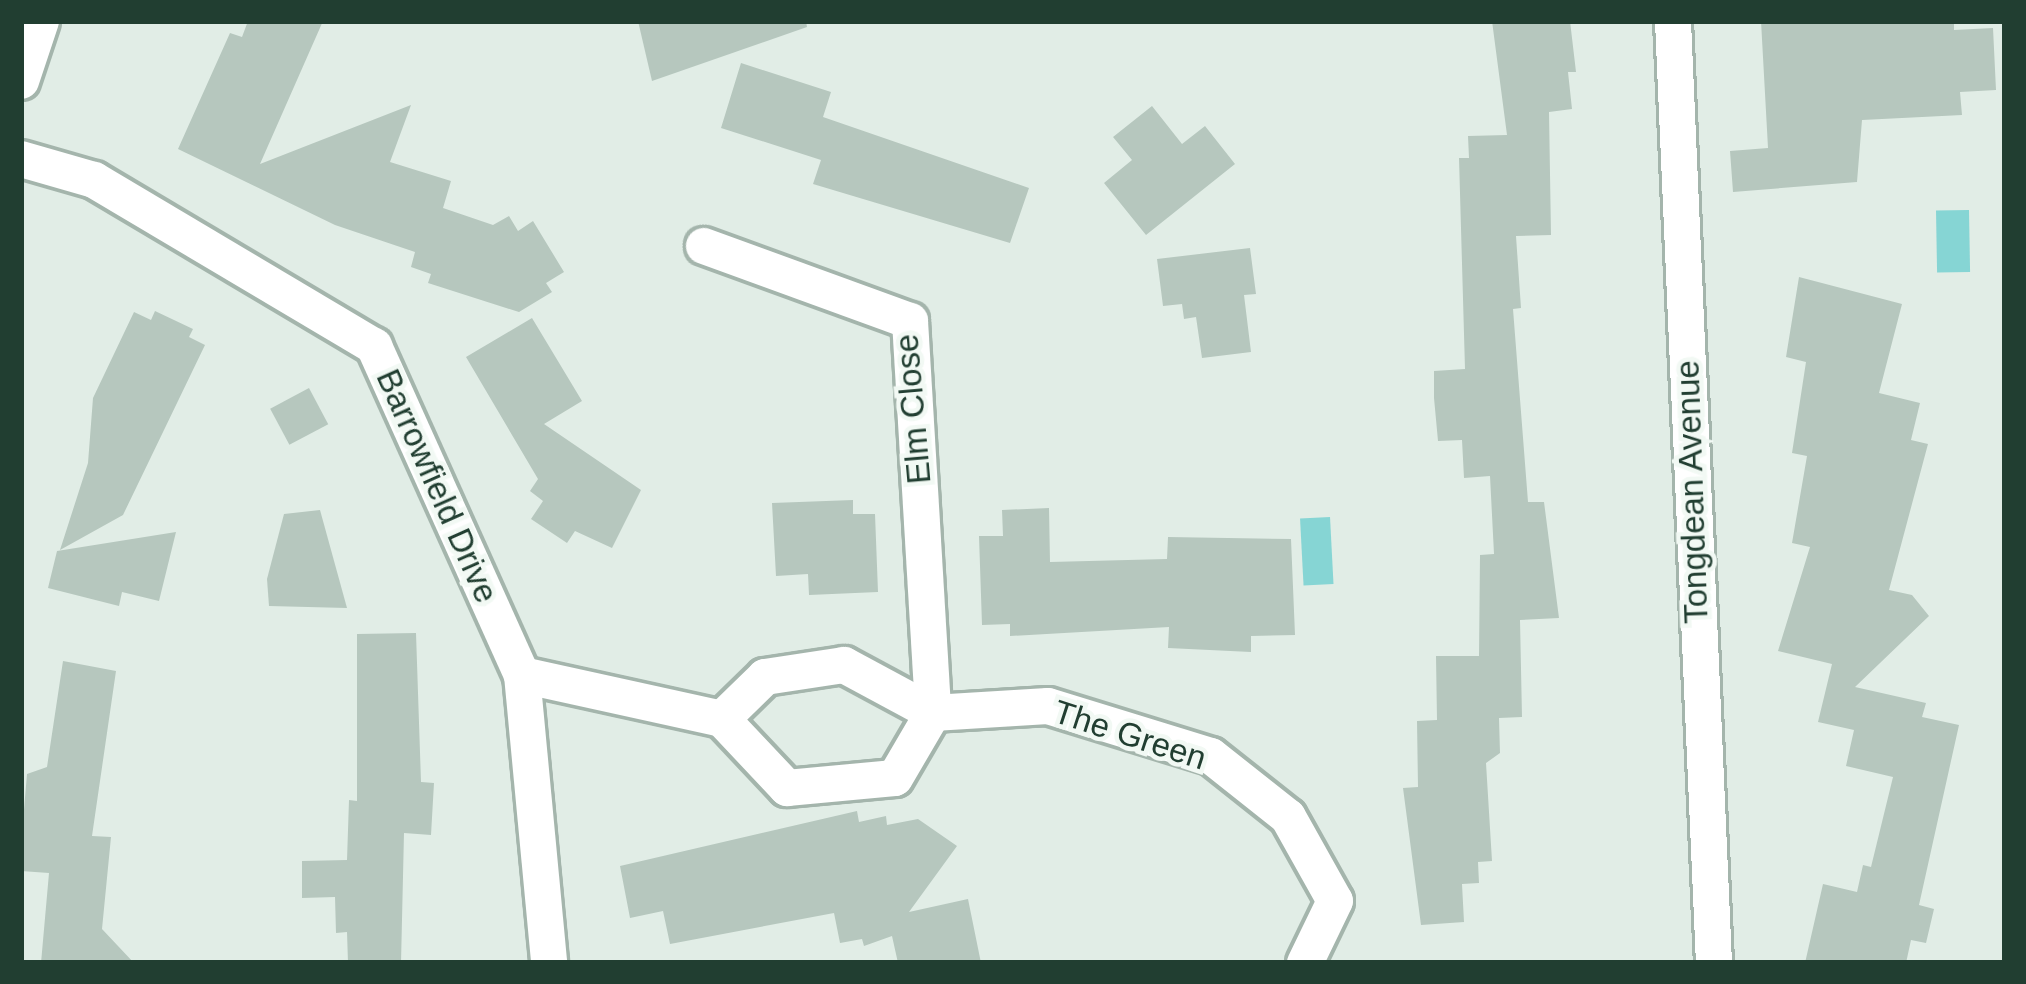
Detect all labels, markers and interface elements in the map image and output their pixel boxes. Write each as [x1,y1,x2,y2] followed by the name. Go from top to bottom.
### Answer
[887,332,939,486] street label: Elm Close
[1668,359,1716,625] street label: Tongdean Avenue
[368,363,506,609] street label: Barrowfield Drive
[1049,692,1211,778] street label: The Green

